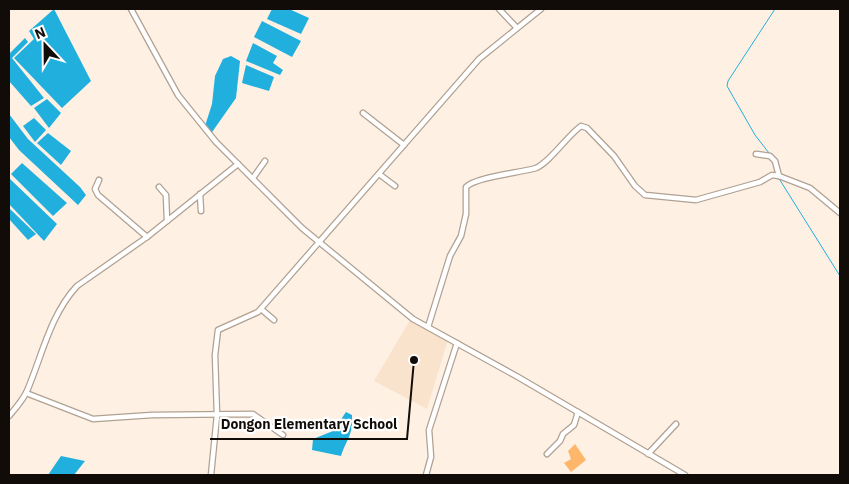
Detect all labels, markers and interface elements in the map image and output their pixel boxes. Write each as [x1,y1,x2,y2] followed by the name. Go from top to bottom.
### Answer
[20,20,70,70] north arrow
[32,23,48,43] text: N
[210,410,407,439] callout: Dongon Elementary School
[221,415,397,433] text: Dongon Elementary School

